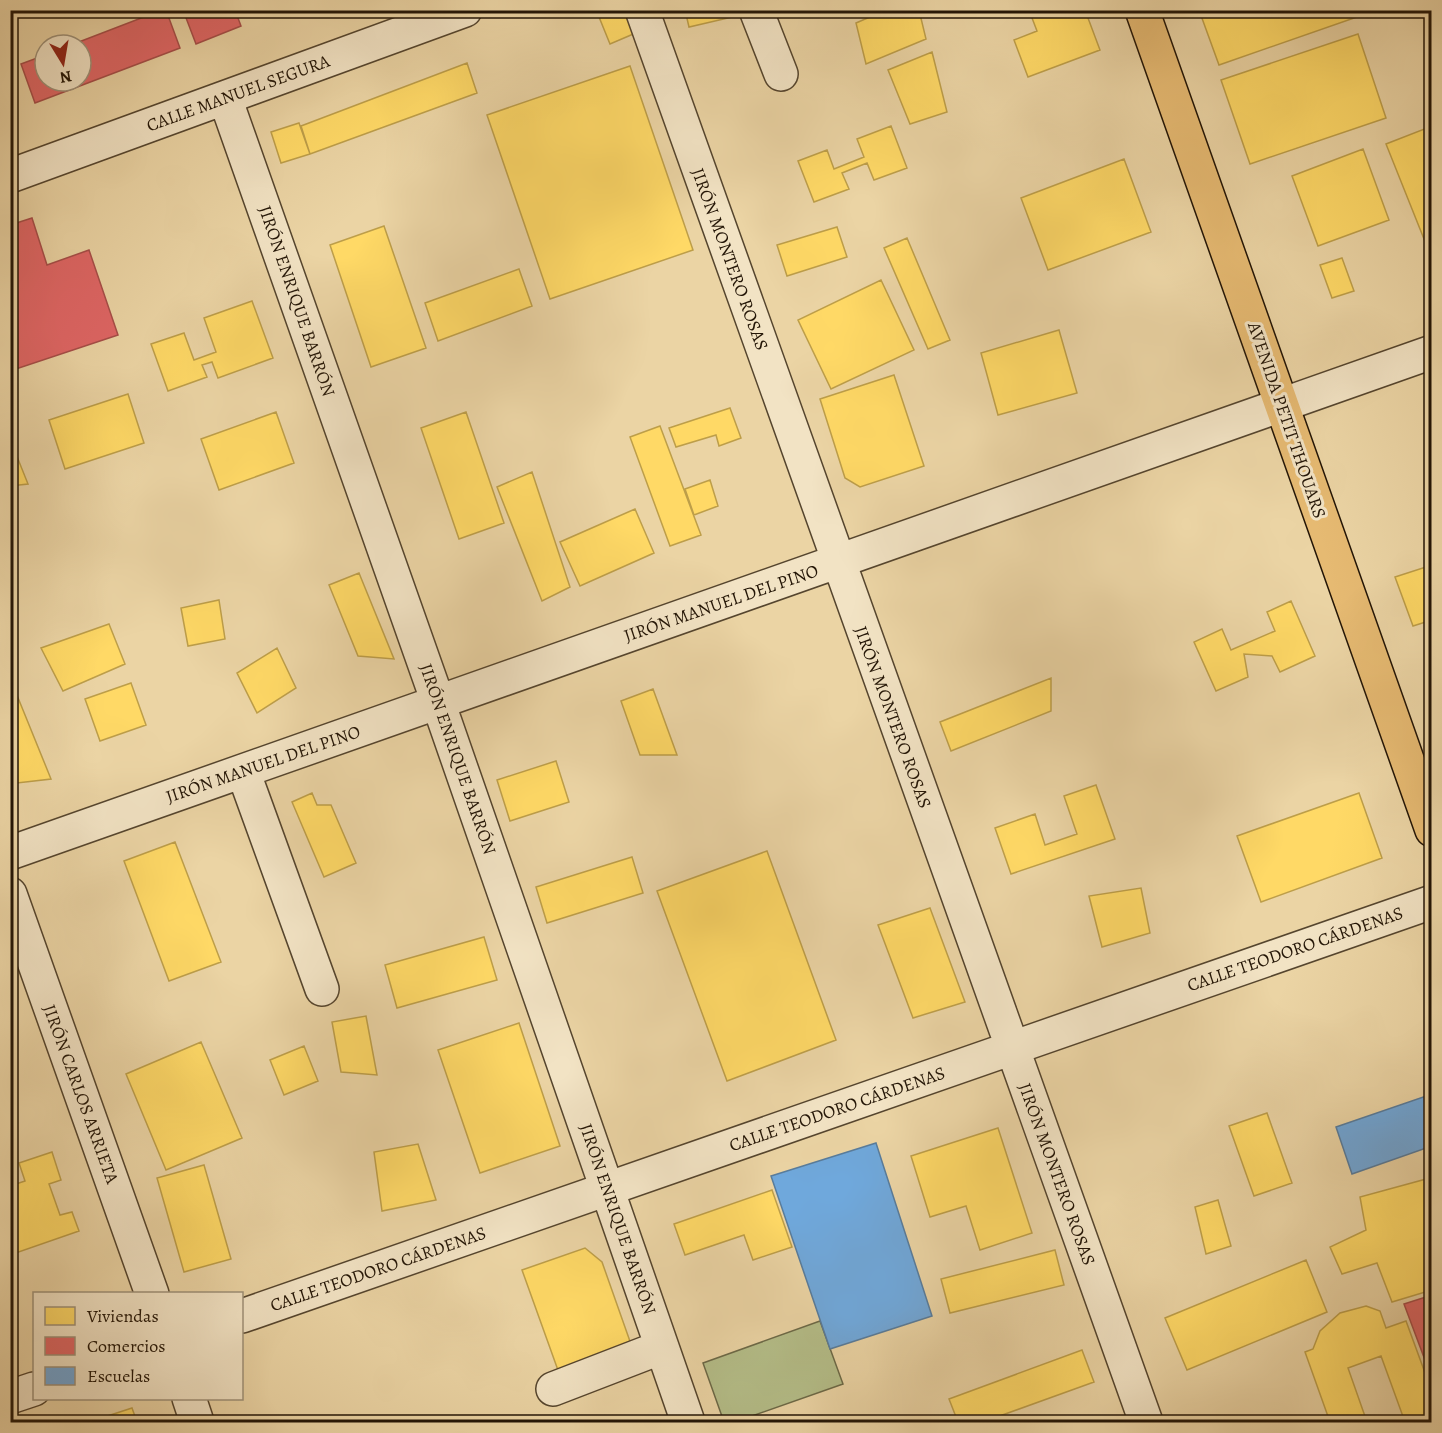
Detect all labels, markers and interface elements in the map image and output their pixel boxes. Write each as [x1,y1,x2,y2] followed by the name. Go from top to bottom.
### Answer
[33,33,93,93] north arrow
[143,48,333,137] street label: CALLE MANUEL SEGURA
[58,65,73,89] text: N
[686,165,774,353] street label: JIRÓN MONTERO ROSAS
[253,202,341,400] street label: JIRÓN ENRIQUE BARRÓN
[1242,318,1332,521] street label: AVENIDA PETIT THOUARS
[621,558,821,648] street label: JIRÓN MANUEL DEL PINO
[849,623,937,811] street label: JIRÓN MONTERO ROSAS
[414,660,502,858] street label: JIRÓN ENRIQUE BARRÓN
[163,719,363,809] street label: JIRÓN MANUEL DEL PINO
[1184,901,1406,997] street label: CALLE TEODORO CÁRDENAS
[37,1001,125,1187] street label: JIRÓN CARLOS ARRIETA
[726,1061,948,1157] street label: CALLE TEODORO CÁRDENAS
[1013,1080,1101,1268] street label: JIRÓN MONTERO ROSAS
[574,1120,662,1318] street label: JIRÓN ENRIQUE BARRÓN
[267,1221,489,1317] street label: CALLE TEODORO CÁRDENAS
[33,1292,243,1400] legend
[86,1304,159,1328] text: Viviendas
[87,1334,166,1358] text: Comercios
[87,1364,150,1388] text: Escuelas

